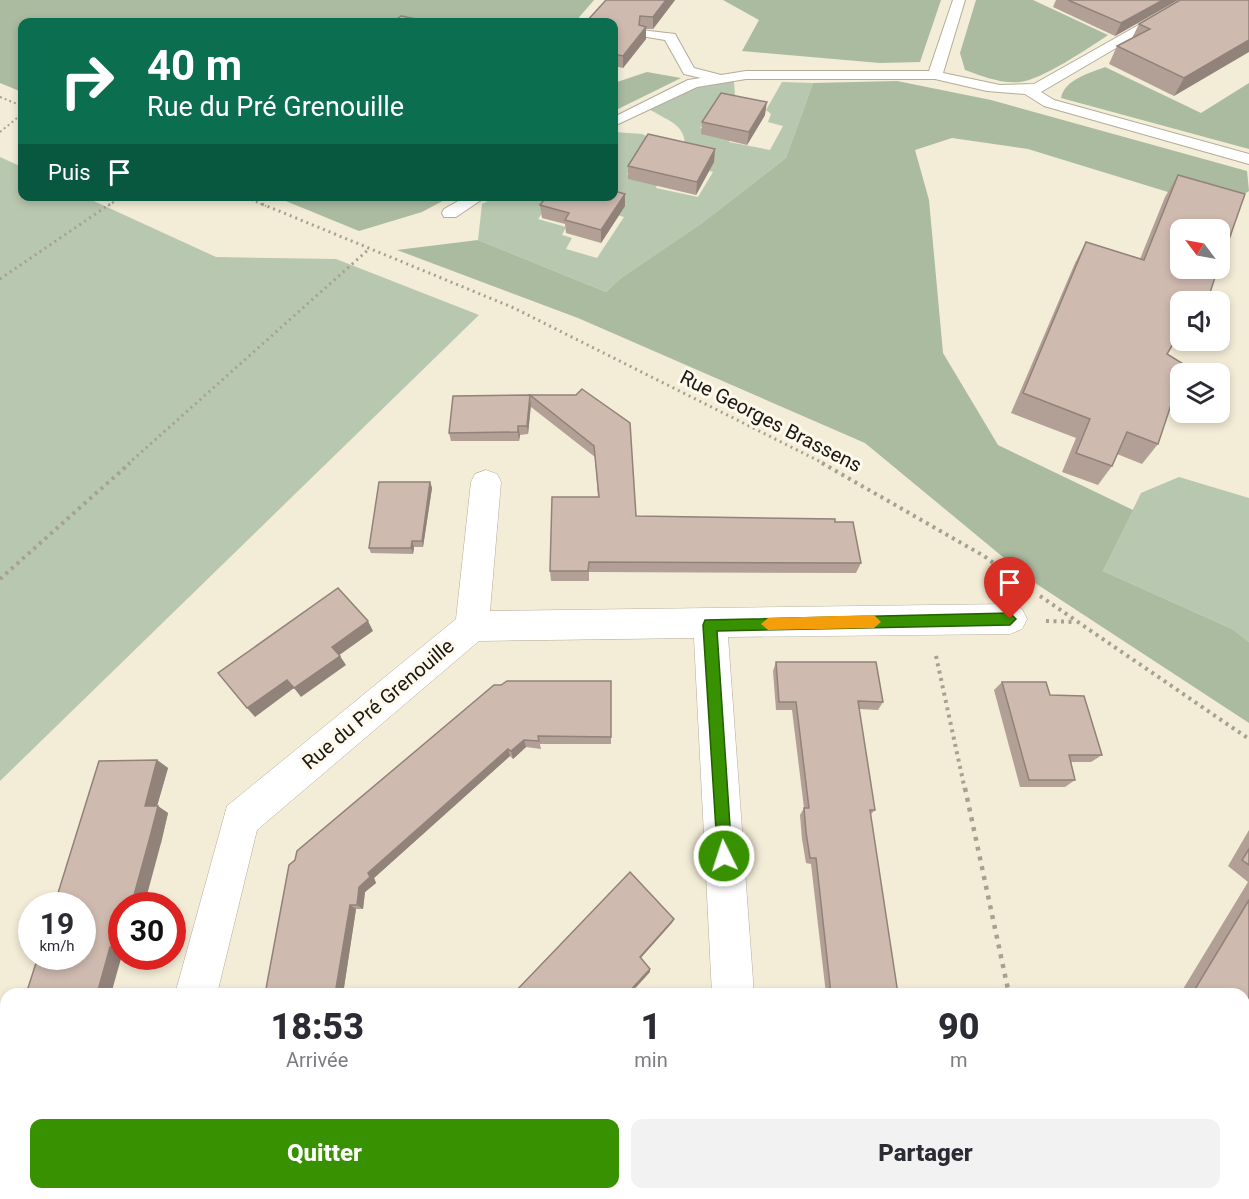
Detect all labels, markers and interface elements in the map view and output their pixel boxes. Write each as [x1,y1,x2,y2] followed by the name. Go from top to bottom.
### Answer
[147,41,242,90] text: 40 m
[48,42,126,120] icon: right
[147,91,404,123] text: Rue du Pré Grenouille
[103,156,136,189] icon: arrive
[48,160,91,185] text: Puis
[1170,219,1230,279] north arrow
[1170,219,1230,423] map controls
[1170,291,1230,351] button: sound
[1170,363,1230,423] button: layers
[676,365,866,477] street label: Rue Georges Brassens
[984,557,1035,619] pin
[993,566,1026,599] icon: arrive
[297,634,459,774] street label: Rue du Pré Grenouille
[692,824,756,888] position arrow
[108,892,186,970] speed limit sign: 30
[40,906,74,941] text: 19
[39,937,75,955] text: km/h
[270,1006,364,1048] text: 18:53
[641,1006,661,1048] text: 1
[938,1006,980,1048] text: 90
[286,1048,348,1072] text: Arrivée
[634,1048,668,1072] text: min
[950,1048,968,1072] text: m
[30,1119,619,1188] button: Quitter
[631,1119,1220,1188] button: Partager

